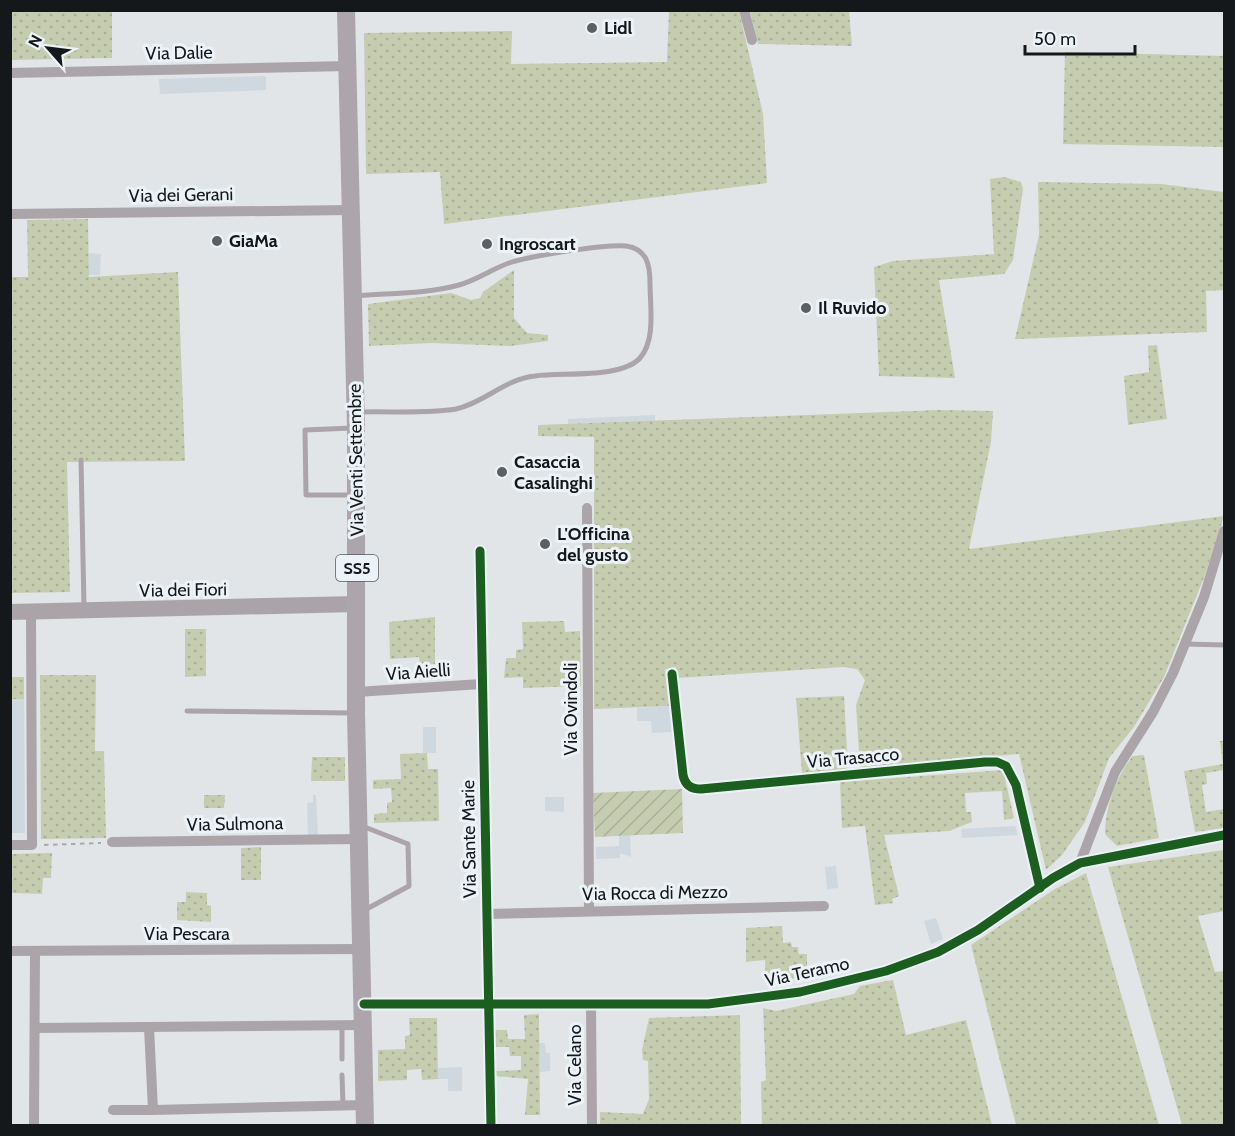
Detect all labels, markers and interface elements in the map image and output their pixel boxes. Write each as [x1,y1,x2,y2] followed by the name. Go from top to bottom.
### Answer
[604,17,633,39] place label: Lidl
[18,18,78,78] north arrow
[1025,18,1134,56] scale bar
[585,21,599,35] marker: Lidl
[1034,28,1076,50] text: 50 m
[24,32,46,51] text: N
[145,41,213,65] street label: Via Dalie
[128,183,234,207] street label: Via dei Gerani
[229,230,278,252] place label: GiaMa
[499,233,576,255] place label: Ingroscart
[210,234,224,248] marker: GiaMa
[480,237,494,251] marker: Ingroscart
[818,297,886,319] place label: Il Ruvido
[799,301,813,315] marker: Il Ruvido
[344,383,368,537] street label: Via Venti Settembre
[514,451,593,494] place label: Casaccia Casalinghi
[495,465,509,479] marker: Casaccia Casalinghi
[557,523,630,566] place label: L'Officina del gusto
[538,537,552,551] marker: L'Officina del gusto
[336,555,378,581] road number: SS5
[139,578,227,602] street label: Via dei Fiori
[385,659,451,685] street label: Via Aielli
[560,663,582,755] street label: Via Ovindoli
[806,743,900,773] street label: Via Trasacco
[457,780,481,898] street label: Via Sante Marie
[186,812,284,836] street label: Via Sulmona
[582,881,728,905] street label: Via Rocca di Mezzo
[144,923,230,945] street label: Via Pescara
[763,952,851,992] street label: Via Teramo
[564,1024,586,1106] street label: Via Celano

